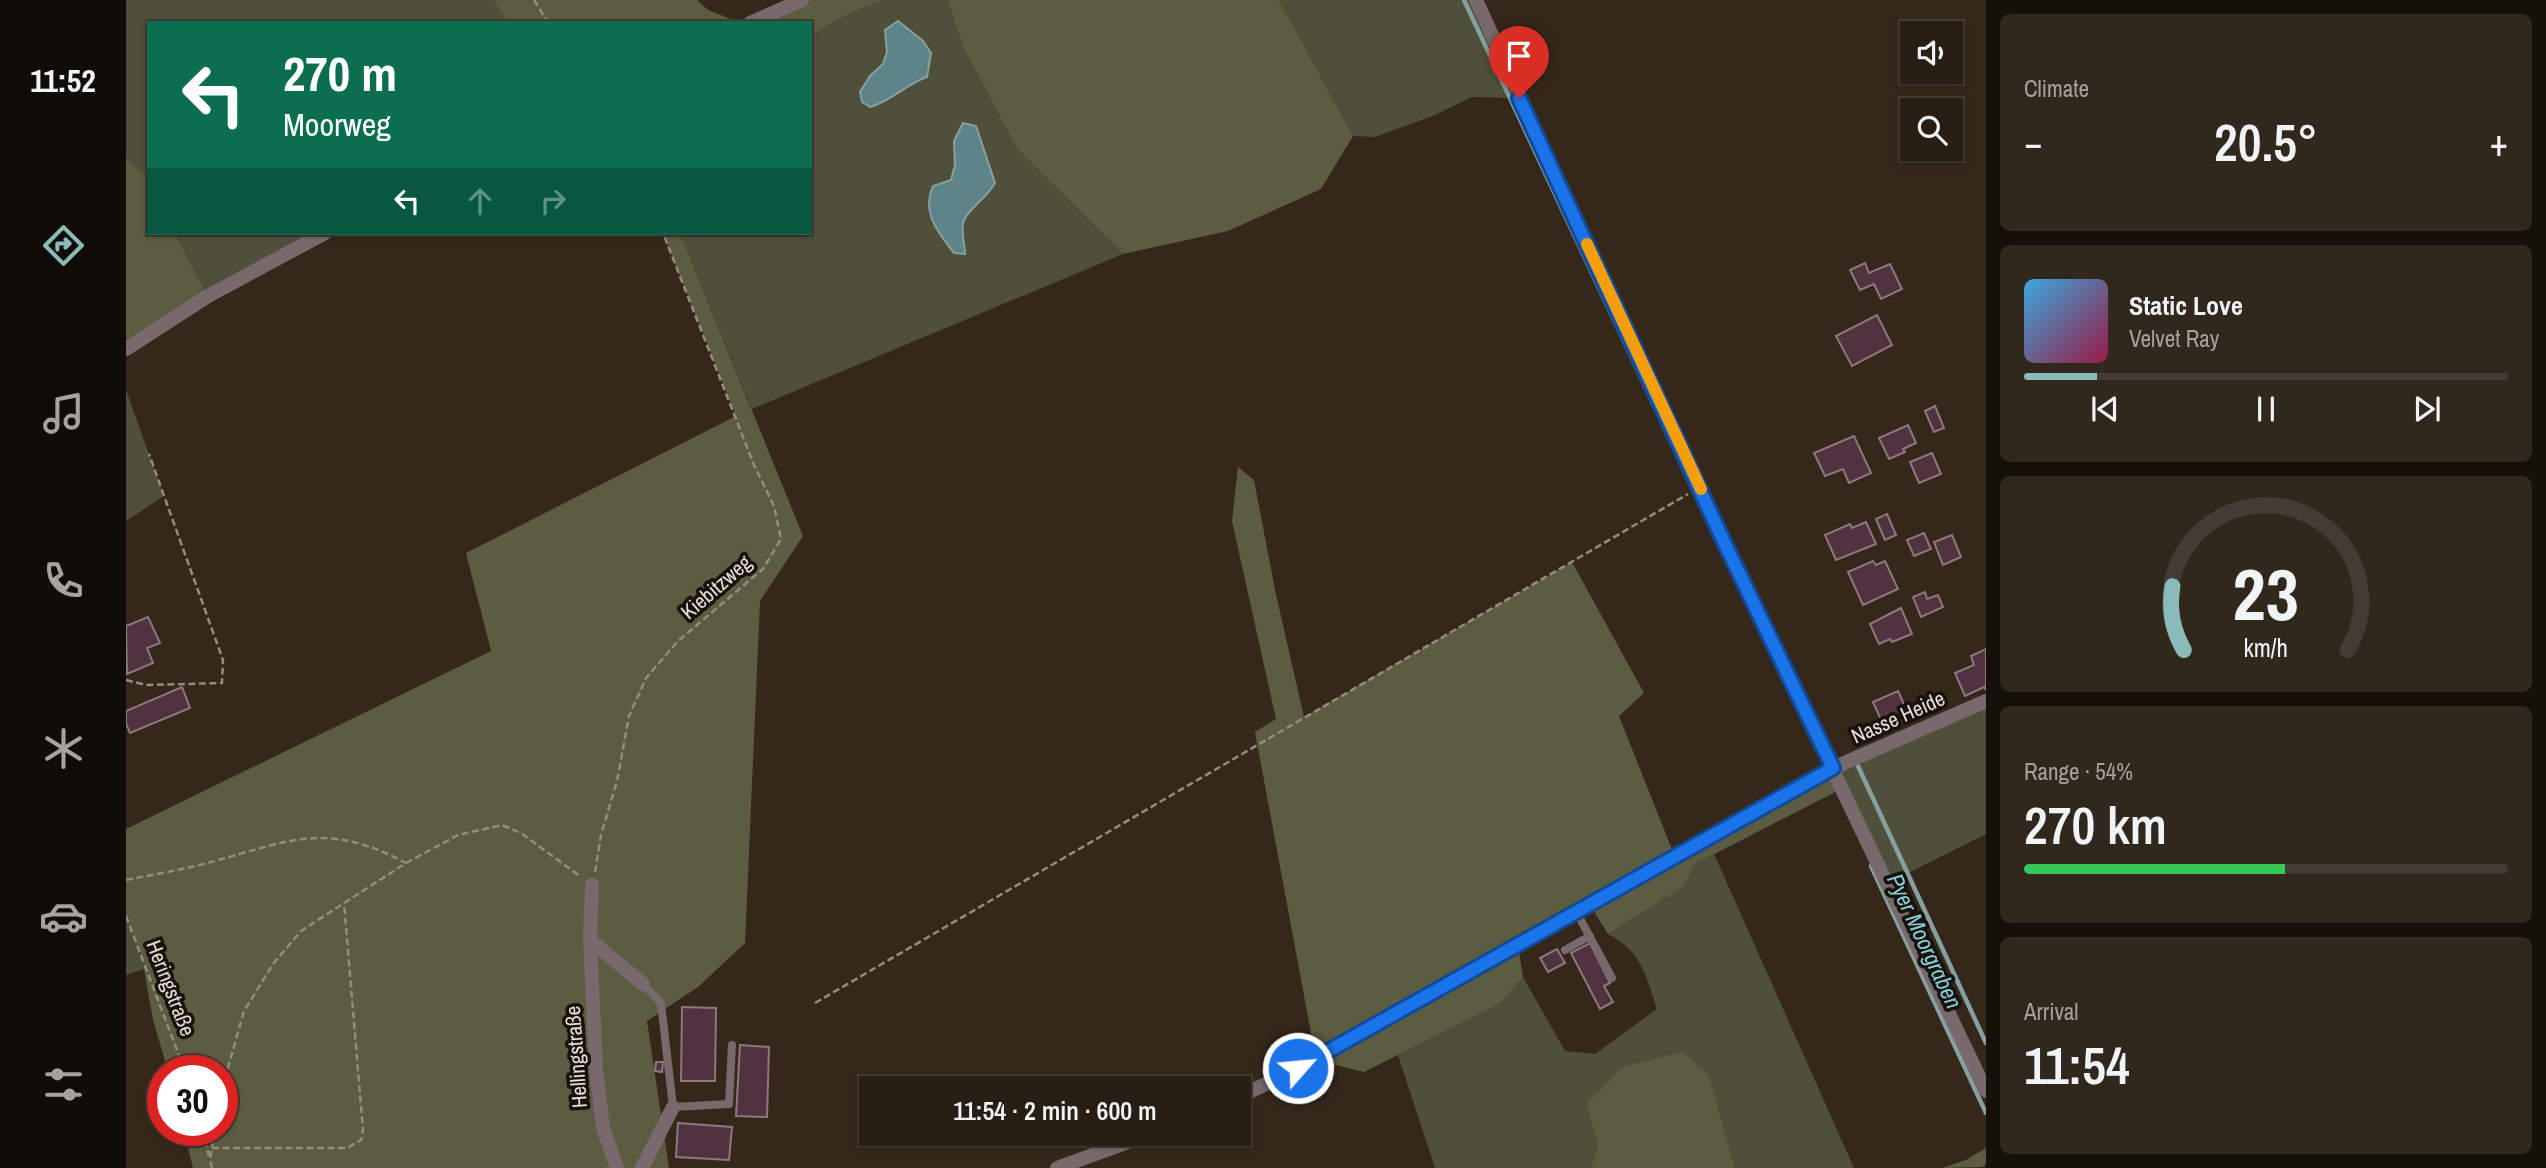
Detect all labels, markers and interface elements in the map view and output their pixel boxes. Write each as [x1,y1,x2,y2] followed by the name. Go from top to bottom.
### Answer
[1900,21,1963,161] map controls
[1900,21,1963,84] button: sound
[1489,26,1549,98] pin
[1500,37,1538,75] icon: arrive
[283,40,397,106] text: 270 m
[168,49,259,140] icon: left
[30,59,96,102] text: 11:52
[2024,73,2089,104] text: Climate
[1900,98,1963,161] button: search
[283,103,391,146] text: Moorweg
[2214,107,2318,177] text: 20.5°
[2024,117,2042,168] text: −
[2490,117,2508,168] text: +
[388,182,426,220] icon: left
[461,182,499,220] icon: ahead
[534,182,572,220] icon: right
[39,221,88,270] icon: directions
[2129,288,2243,323] text: Static Love
[2129,323,2219,354] text: Velvet Ray
[39,389,88,438] icon: music
[2086,390,2124,428] icon: previous
[2247,390,2285,428] icon: pause
[2408,390,2446,428] icon: next
[2233,545,2299,643] text: 23
[674,548,758,626] street label: Kiebitzweg
[39,556,88,605] icon: phone
[2244,631,2288,665] text: km/h
[1847,684,1949,750] street label: Nasse Heide
[39,724,88,773] icon: climate
[2024,756,2133,787] text: Range · 54%
[2024,790,2167,860] text: 270 km
[1880,868,1970,1014] water label: Pyer Moorgraben
[39,892,88,941] icon: car
[139,936,203,1040] street label: Heringstraße
[2024,996,2079,1027] text: Arrival
[558,1005,594,1109] street label: Hellingstraße
[2024,1030,2130,1100] text: 11:54
[1261,1031,1335,1105] position arrow
[147,1055,238,1146] speed limit sign: 30
[39,1060,88,1109] icon: filters
[953,1093,1157,1128] text: 11:54 · 2 min · 600 m

